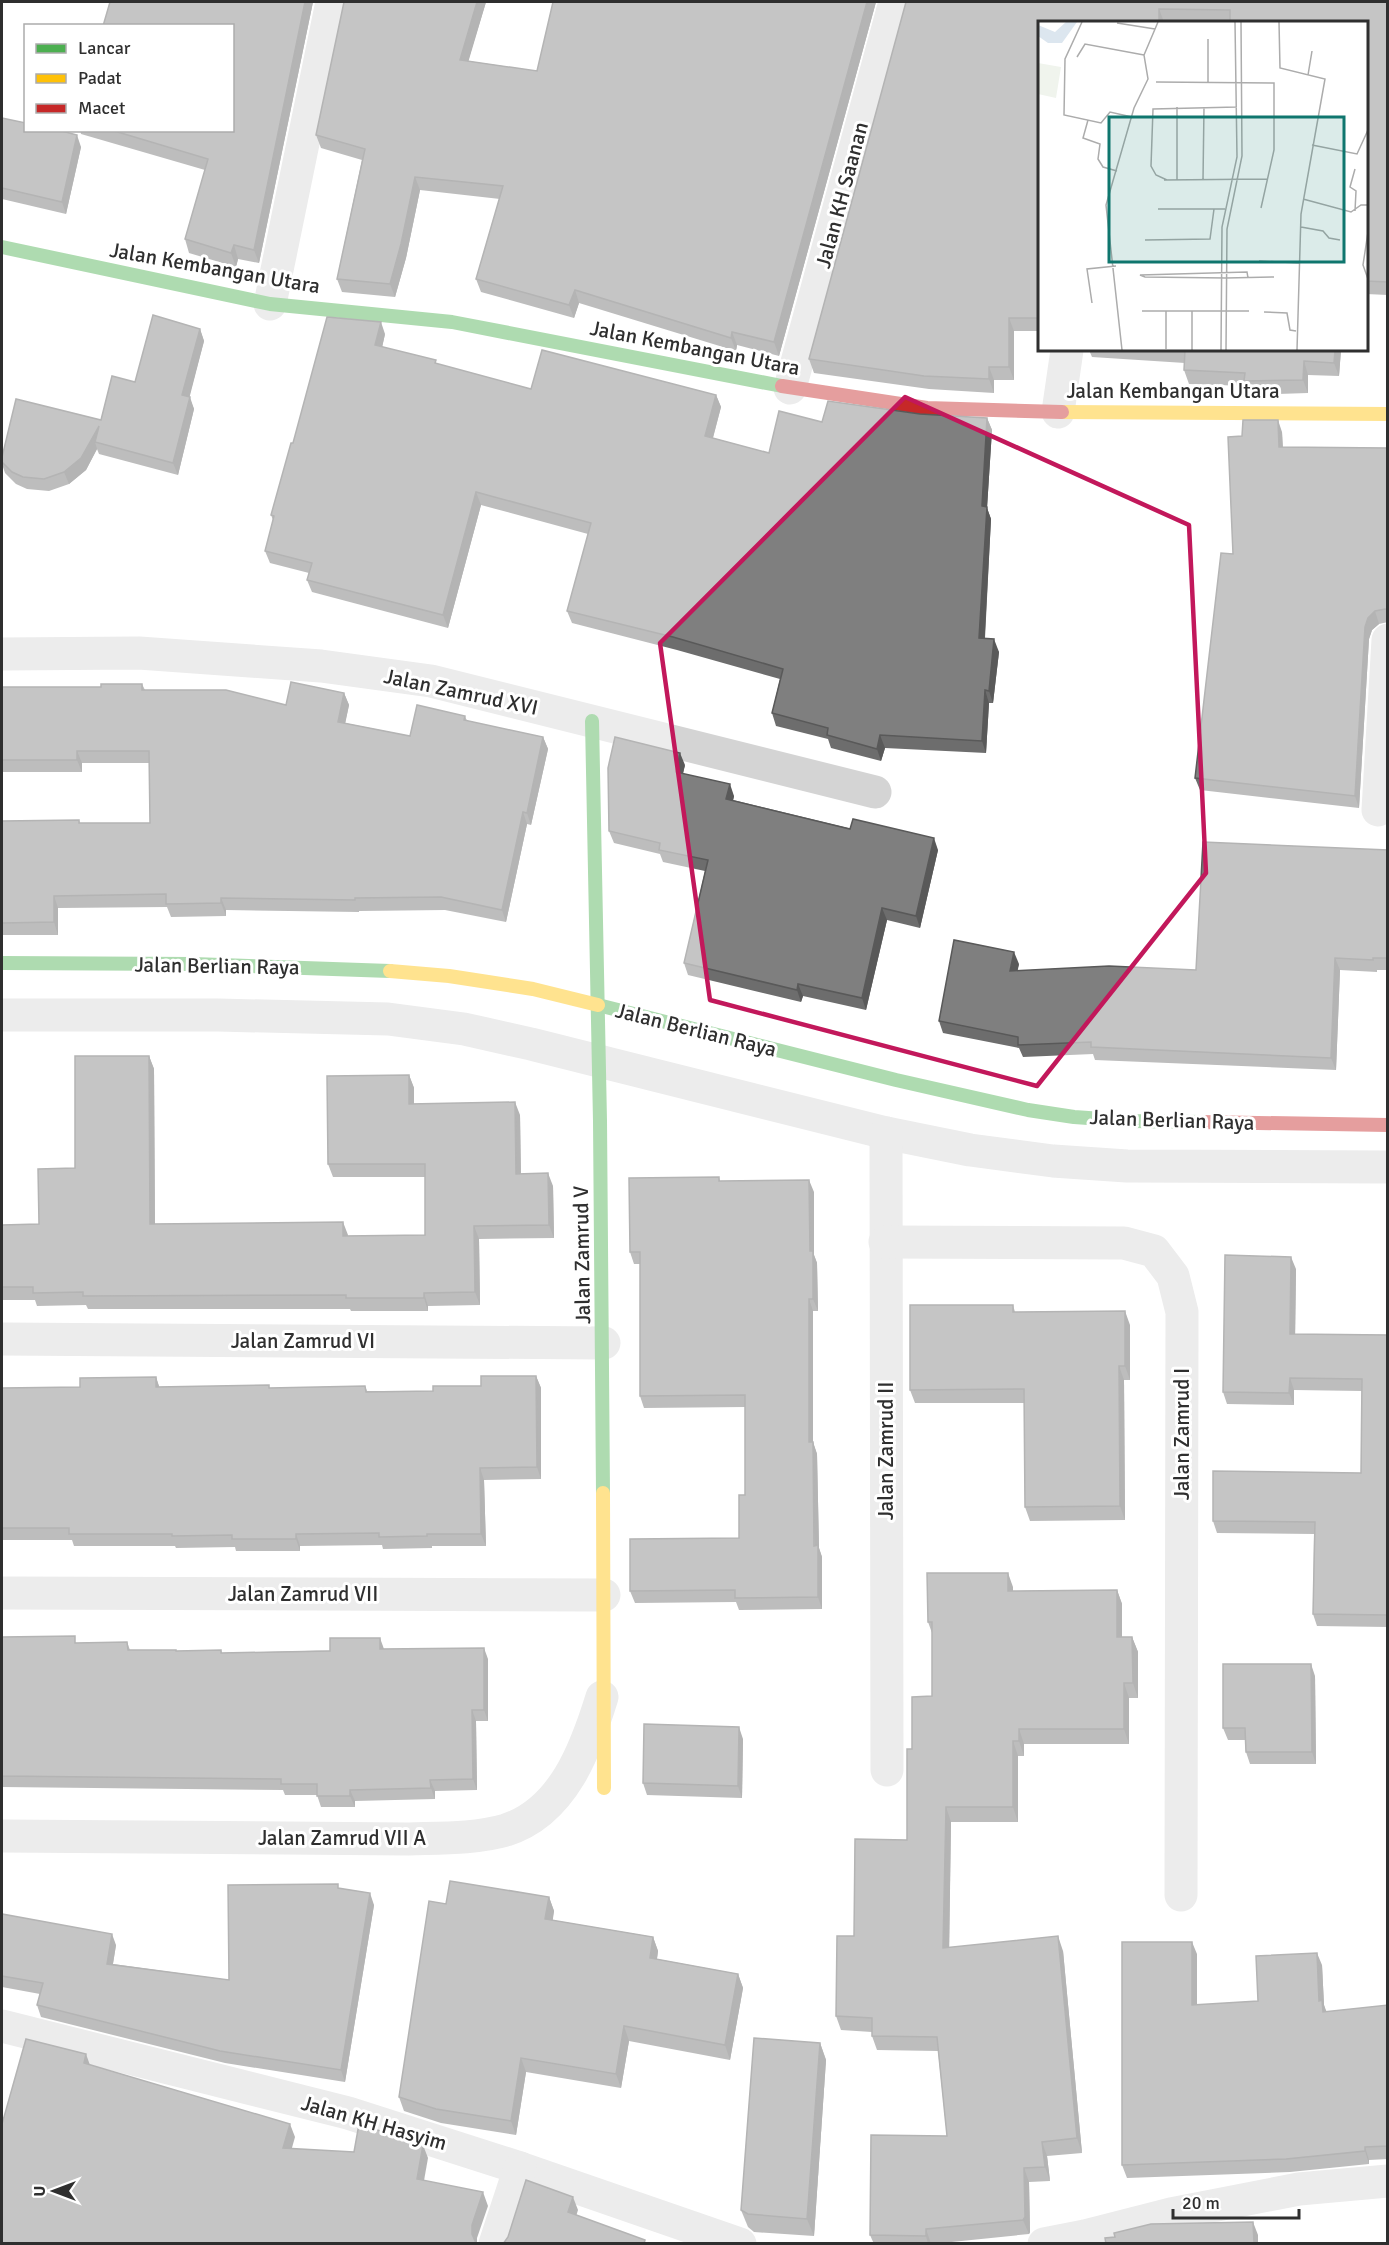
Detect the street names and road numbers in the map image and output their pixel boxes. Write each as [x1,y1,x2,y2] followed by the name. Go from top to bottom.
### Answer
[810,119,874,271] street label: Jalan KH Saanan
[108,237,322,299] street label: Jalan Kembangan Utara
[588,315,802,381] street label: Jalan Kembangan Utara
[1066,378,1280,404] street label: Jalan Kembangan Utara
[382,663,540,721] street label: Jalan Zamrud XVI
[134,952,300,980] street label: Jalan Berlian Raya
[613,997,779,1063] street label: Jalan Berlian Raya
[1089,1104,1255,1136] street label: Jalan Berlian Raya
[568,1186,596,1324] street label: Jalan Zamrud V
[231,1328,375,1354] street label: Jalan Zamrud VI
[1169,1368,1195,1500] street label: Jalan Zamrud I
[873,1382,899,1520] street label: Jalan Zamrud II
[228,1581,378,1607] street label: Jalan Zamrud VII
[258,1825,426,1851] street label: Jalan Zamrud VII A
[298,2090,450,2156] street label: Jalan KH Hasyim

